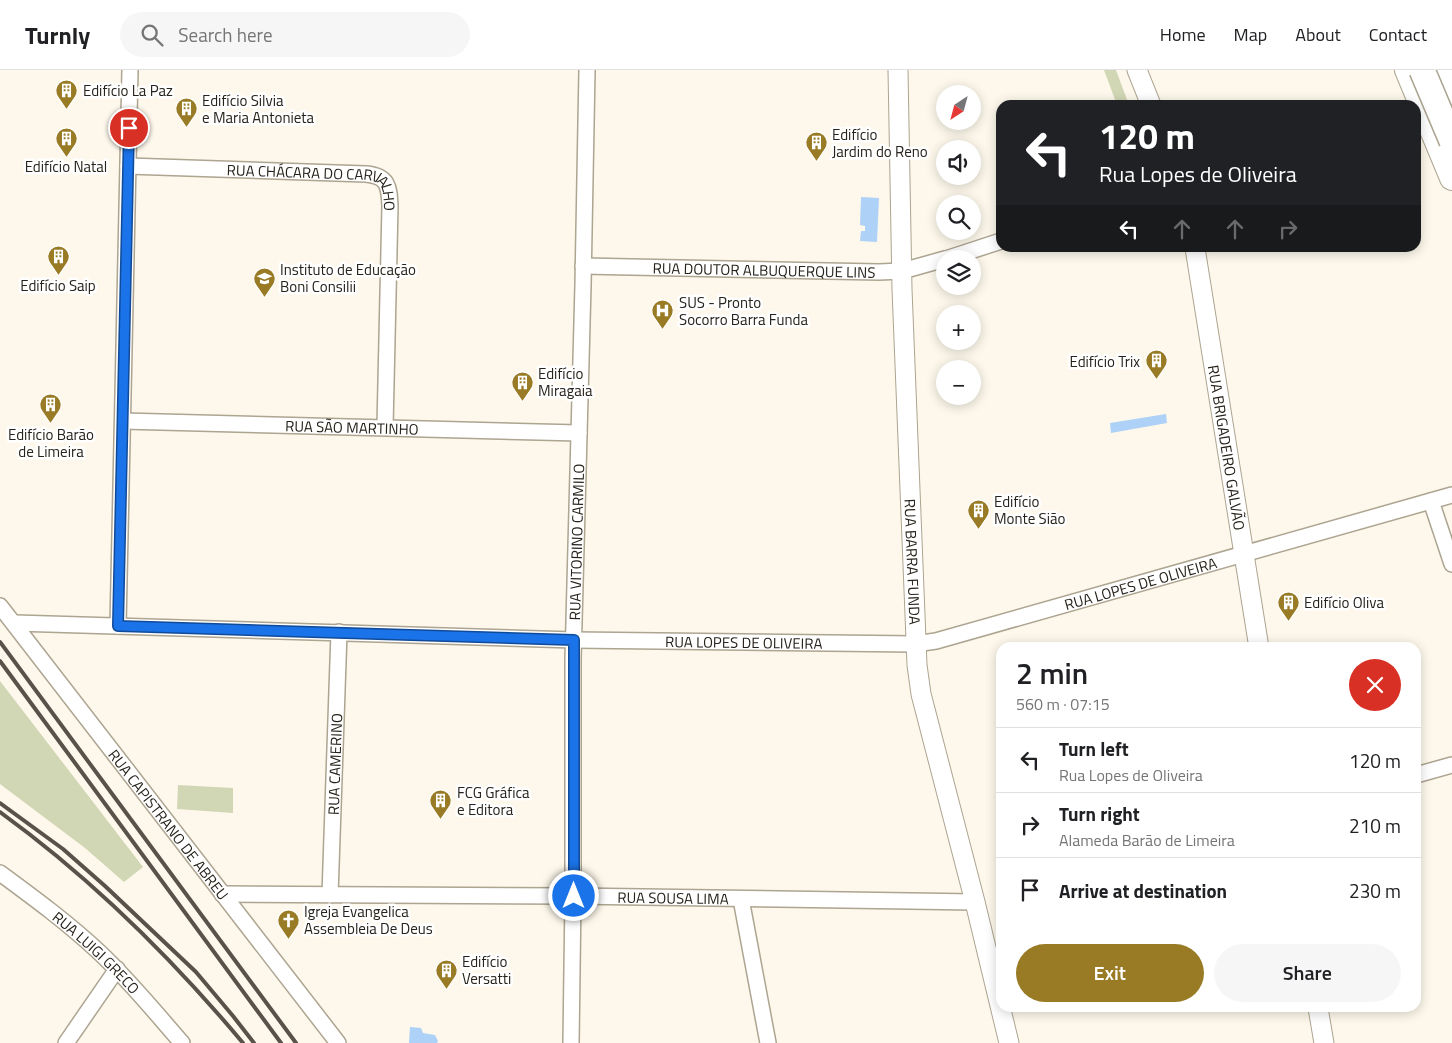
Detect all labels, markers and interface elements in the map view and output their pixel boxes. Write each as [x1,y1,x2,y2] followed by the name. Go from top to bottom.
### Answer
[120,12,470,57] search box
[25,17,90,53] text: Turnly
[178,20,273,49] text: Search here
[138,21,166,49] icon: search
[1160,21,1206,48] text: Home
[1234,21,1267,48] text: Map
[1295,21,1341,48] text: About
[1369,21,1427,48] text: Contact
[55,78,79,109] building icon: Edifício La Paz
[83,79,173,102] place label: Edifício La Paz
[936,85,981,130] north arrow
[936,85,981,405] map controls
[202,89,315,129] place label: Edifício Silvia e Maria Antonieta
[174,97,198,128] building icon: Edifício Silvia e Maria Antonieta
[108,107,150,149] pin
[1099,109,1195,163] text: 120 m
[115,114,143,142] icon: arrive
[1016,120,1081,185] icon: left
[832,123,928,163] place label: Edifício Jardim do Reno
[54,126,78,157] building icon: Edifício Natal
[804,131,828,162] building icon: Edifício Jardim do Reno
[936,140,981,185] button: sound
[25,155,107,178] place label: Edifício Natal
[1099,157,1297,191] text: Rua Lopes de Oliveira
[226,158,402,212] street label: RUA CHÁCARA DO CARVALHO
[936,195,981,240] button: search
[1115,215,1143,243] icon: left
[1168,215,1196,243] icon: ahead
[1221,215,1249,243] icon: ahead
[1274,215,1302,243] icon: right
[46,244,70,275] building icon: Edifício Saip
[936,250,981,295] button: layers
[652,256,876,283] street label: RUA DOUTOR ALBUQUERQUE LINS
[280,258,416,298] place label: Instituto de Educação Boni Consilii
[252,266,276,297] school or university icon: Instituto de Educação Boni Consilii
[20,274,96,297] place label: Edifício Saip
[679,291,808,331] place label: SUS - Pronto Socorro Barra Funda
[651,299,675,330] hospital icon: SUS - Pronto Socorro Barra Funda
[936,305,981,350] button: +
[1144,349,1168,380] building icon: Edifício Trix
[1069,350,1140,373] place label: Edifício Trix
[936,360,981,405] button: −
[538,362,593,402] place label: Edifício Miragaia
[1202,363,1251,532] street label: RUA BRIGADEIRO GALVÃO
[510,370,534,401] building icon: Edifício Miragaia
[39,393,63,424] building icon: Edifício Barão de Limeira
[285,414,419,440] street label: RUA SÃO MARTINHO
[8,423,94,463] place label: Edifício Barão de Limeira
[563,463,590,621] street label: RUA VITORINO CARMILO
[994,490,1066,530] place label: Edifício Monte Sião
[899,498,927,625] street label: RUA BARRA FUNDA
[966,498,990,529] building icon: Edifício Monte Sião
[1062,551,1219,616] street label: RUA LOPES DE OLIVEIRA
[1276,590,1300,621] building icon: Edifício Oliva
[1304,591,1384,614] place label: Edifício Oliva
[665,630,823,654] street label: RUA LOPES DE OLIVEIRA
[1016,650,1088,696] text: 2 min
[1349,659,1401,711] button: close
[1016,692,1110,716] text: 560 m · 07:15
[321,713,348,815] street label: RUA CAMERINO
[1059,734,1129,763] text: Turn left
[103,744,235,905] street label: RUA CAPISTRANO DE ABREU
[1016,746,1044,774] icon: left
[1349,746,1401,775] text: 120 m
[1059,763,1203,787] text: Rua Lopes de Oliveira
[457,781,530,821] place label: FCG Gráfica e Editora
[429,789,453,820] building icon: FCG Gráfica e Editora
[1059,799,1140,828] text: Turn right
[1016,811,1044,839] icon: right
[1349,811,1401,840] text: 210 m
[1059,828,1235,852] text: Alameda Barão de Limeira
[547,869,599,921] position arrow
[1016,876,1044,904] icon: arrive
[1059,876,1227,905] text: Arrive at destination
[1349,876,1401,905] text: 230 m
[617,885,729,910] street label: RUA SOUSA LIMA
[304,900,433,940] place label: Igreja Evangelica Assembleia De Deus
[48,905,145,999] street label: RUA LUIGI GRECO
[276,908,300,939] church icon: Igreja Evangelica Assembleia De Deus
[1016,944,1204,1002] button: Exit
[1214,944,1401,1002] button: Share
[462,950,511,990] place label: Edifício Versatti
[434,958,458,989] building icon: Edifício Versatti

